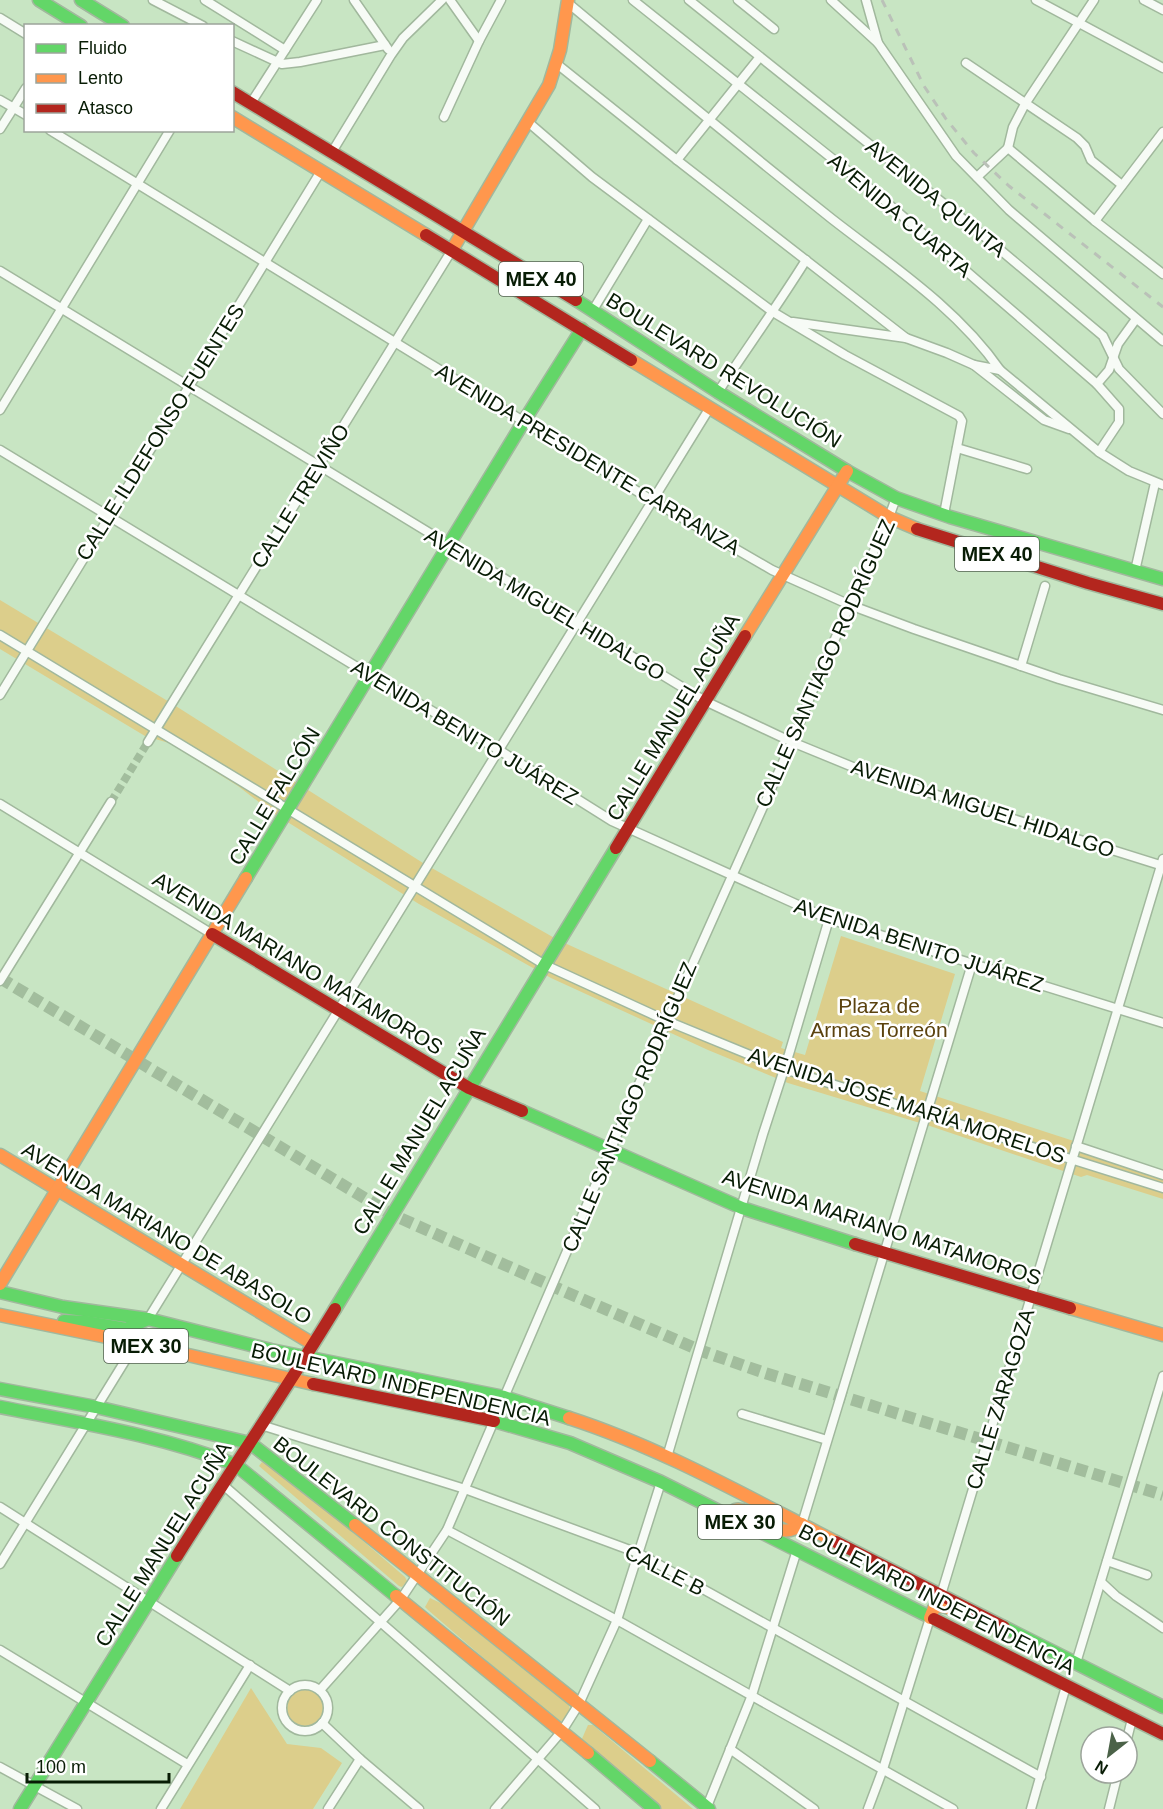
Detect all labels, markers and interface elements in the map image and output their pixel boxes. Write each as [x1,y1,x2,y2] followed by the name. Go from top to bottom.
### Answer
[24,24,234,132] legend
[78,38,127,58] text: Fluido
[78,68,123,88] text: Lento
[78,98,133,118] text: Atasco
[862,135,1010,261] street label: AVENIDA QUINTA
[824,148,976,282] street label: AVENIDA CUARTA
[499,262,583,296] road number: MEX 40
[602,288,846,452] street label: BOULEVARD REVOLUCIÓN
[71,300,249,564] street label: CALLE ILDEFONSO FUENTES
[432,359,744,559] street label: AVENIDA PRESIDENTE CARRANZA
[246,420,354,572] street label: CALLE TREVIÑO
[751,515,899,811] street label: CALLE SANTIAGO RODRÍGUEZ
[421,523,669,685] street label: AVENIDA MIGUEL HIDALGO
[955,537,1039,571] road number: MEX 40
[602,609,744,825] street label: CALLE MANUEL ACUÑA
[347,655,583,809] street label: AVENIDA BENITO JUÁREZ
[224,723,324,869] street label: CALLE FALCÓN
[848,755,1118,861] street label: AVENIDA MIGUEL HIDALGO
[149,867,447,1059] street label: AVENIDA MARIANO MATAMOROS
[792,894,1047,996] street label: AVENIDA BENITO JUÁREZ
[557,958,701,1255] street label: CALLE SANTIAGO RODRÍGUEZ
[810,994,948,1041] park label: Plaza de Armas Torreón
[348,1023,490,1239] street label: CALLE MANUEL ACUÑA
[745,1043,1069,1167] street label: AVENIDA JOSÉ MARÍA MORELOS
[18,1137,316,1329] street label: AVENIDA MARIANO DE ABASOLO
[720,1165,1044,1289] street label: AVENIDA MARIANO MATAMOROS
[962,1306,1038,1492] street label: CALLE ZARAGOZA
[104,1329,188,1363] road number: MEX 30
[249,1338,553,1430] street label: BOULEVARD INDEPENDENCIA
[269,1432,515,1630] street label: BOULEVARD CONSTITUCIÓN
[90,1437,236,1651] street label: CALLE MANUEL ACUÑA
[698,1505,782,1539] road number: MEX 30
[795,1519,1079,1679] street label: BOULEVARD INDEPENDENCIA
[621,1540,709,1600] street label: CALLE B
[1079,1725,1139,1785] north arrow
[27,1746,170,1784] scale bar
[36,1757,86,1777] text: 100 m
[1092,1757,1111,1778] text: N

